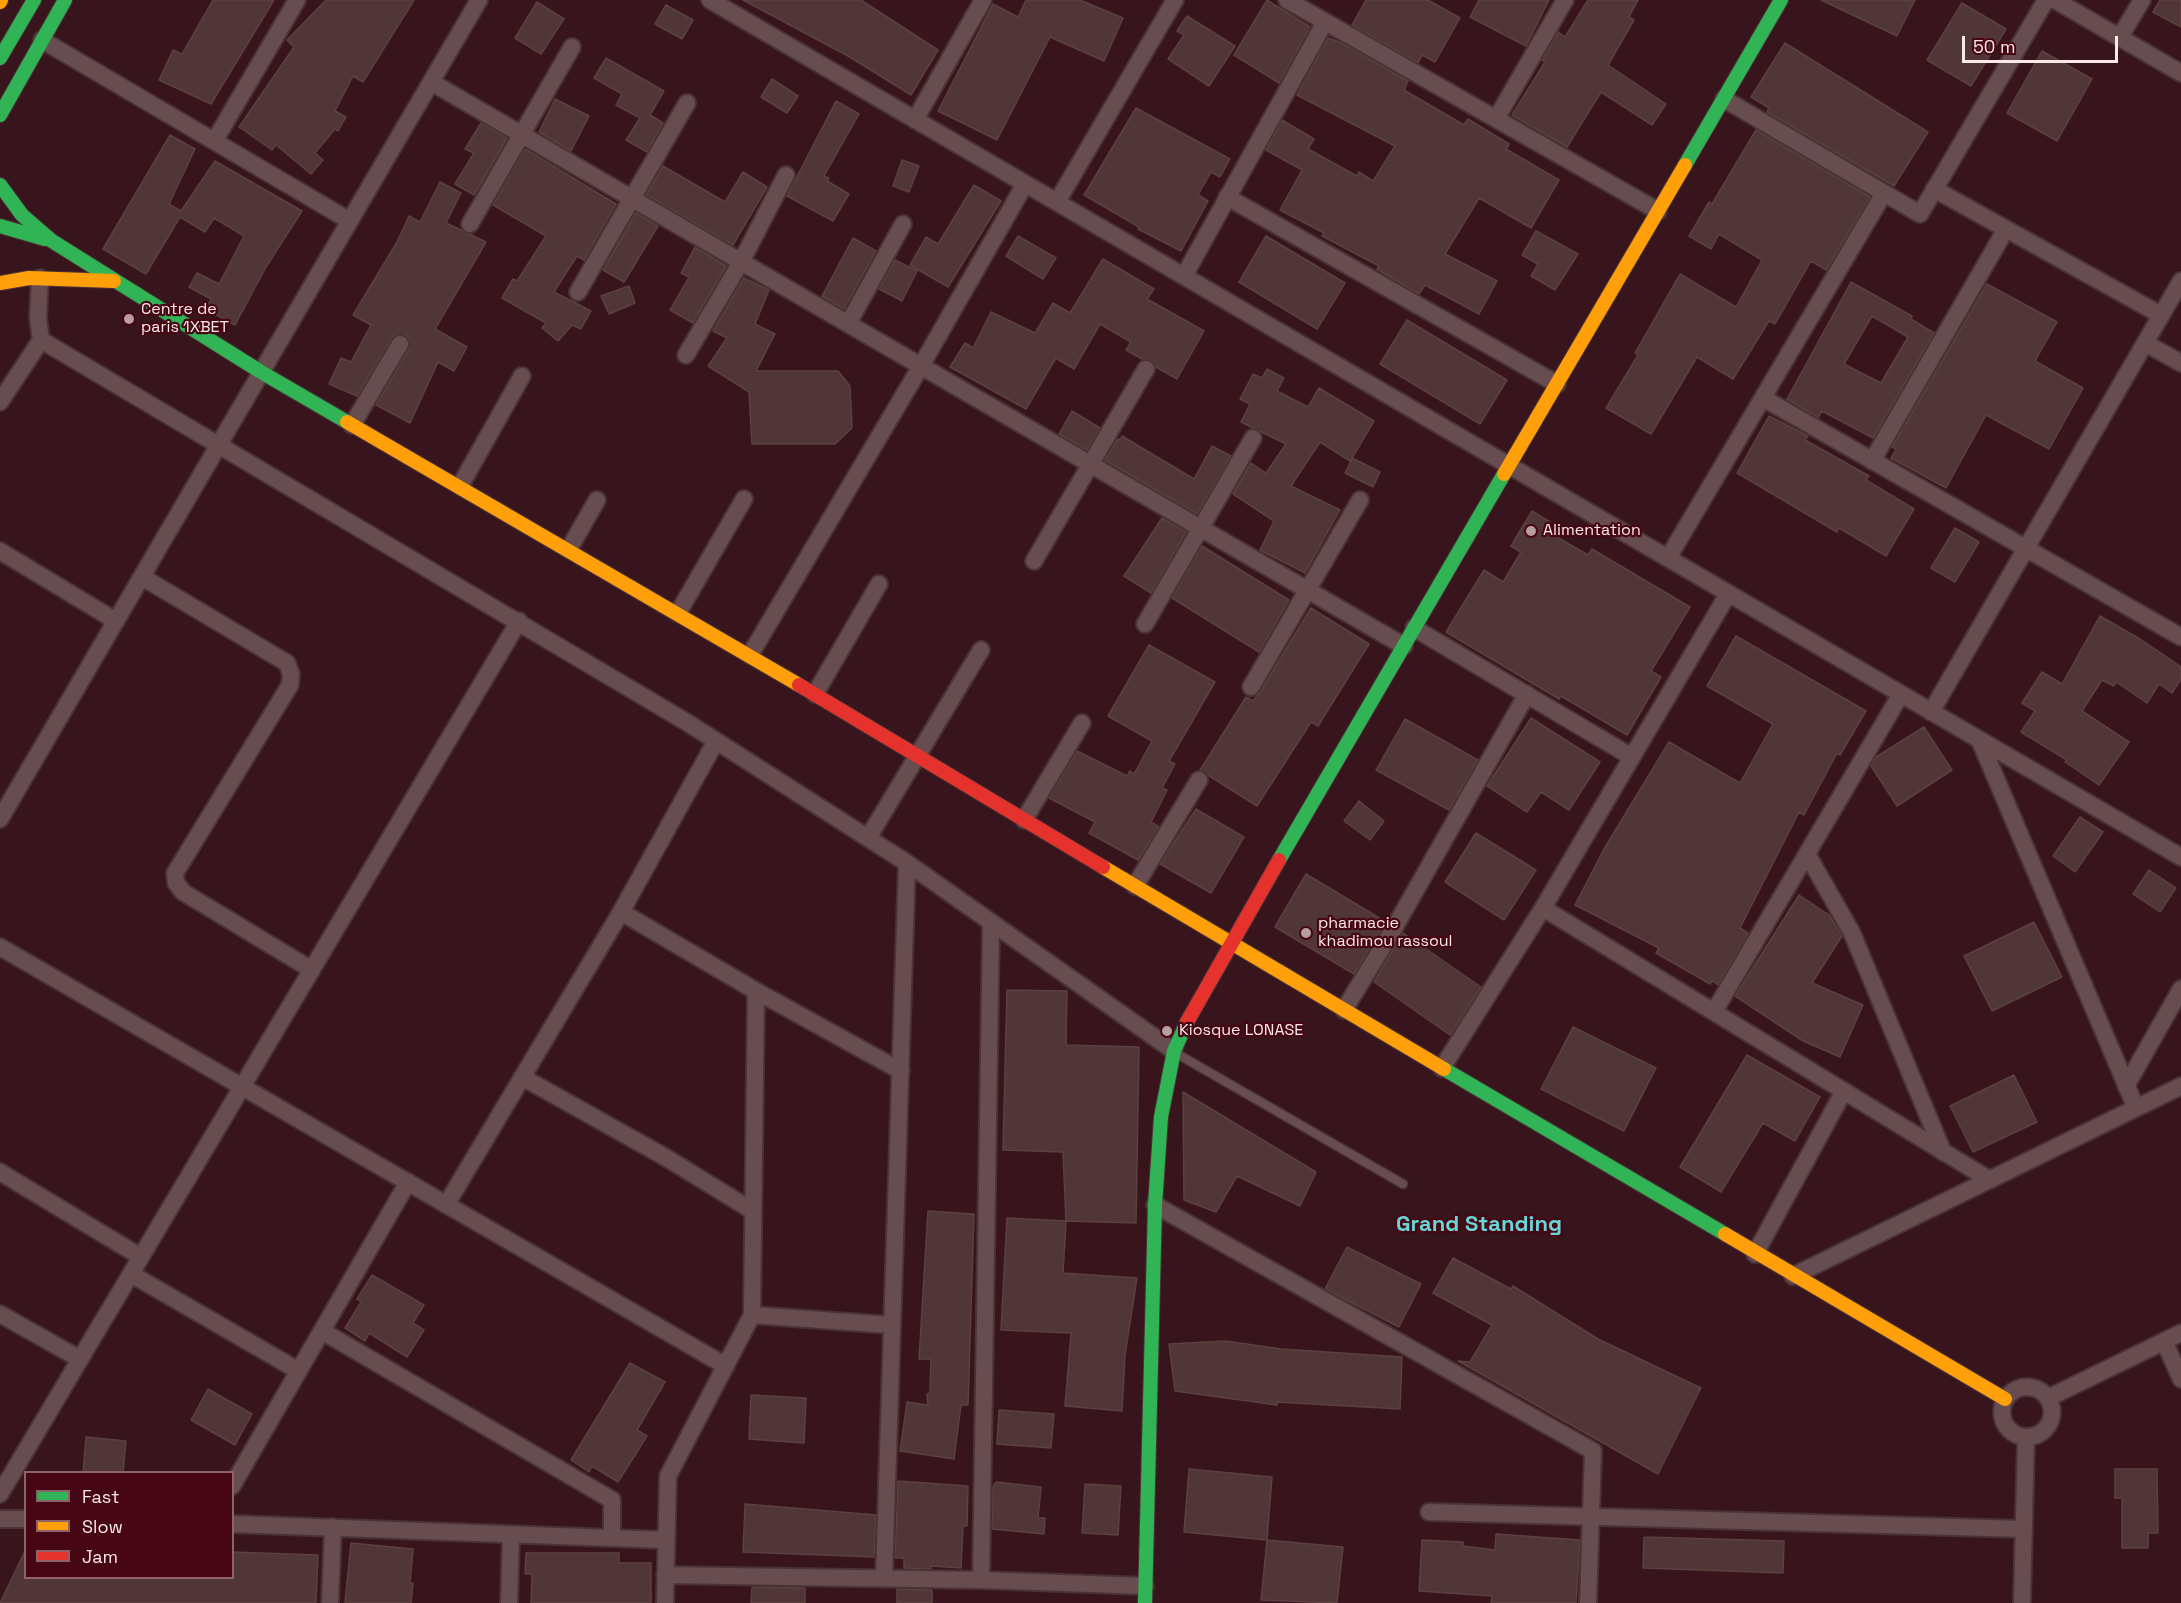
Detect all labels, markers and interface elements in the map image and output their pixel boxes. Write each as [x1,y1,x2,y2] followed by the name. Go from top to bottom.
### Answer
[1965,24,2121,62] scale bar
[1973,35,2015,58] text: 50 m
[141,300,229,338] place label: Centre de paris 1XBET
[122,312,136,326] marker: Centre de paris 1XBET
[1543,521,1641,541] place label: Alimentation
[1524,524,1538,538] marker: Alimentation
[1318,914,1453,952] place label: pharmacie khadimou rassoul
[1299,926,1313,940] marker: pharmacie khadimou rassoul
[1179,1021,1303,1041] place label: Kiosque LONASE
[1160,1024,1174,1038] marker: Kiosque LONASE
[1396,1212,1562,1238] district label: Grand Standing
[24,1471,234,1579] legend
[82,1485,119,1508] text: Fast
[82,1515,123,1538] text: Slow
[82,1545,118,1568] text: Jam

